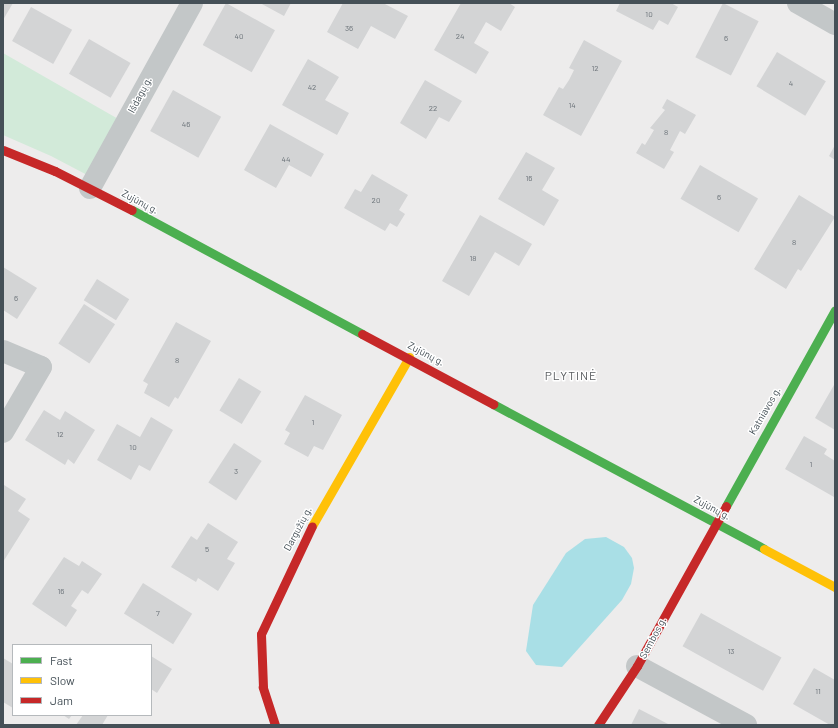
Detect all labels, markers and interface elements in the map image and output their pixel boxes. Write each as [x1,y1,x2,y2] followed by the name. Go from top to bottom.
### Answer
[645,10,653,20] house number: 10
[345,24,353,34] house number: 36
[235,32,243,42] house number: 40
[456,32,464,42] house number: 24
[724,34,728,44] house number: 6
[591,64,599,74] house number: 12
[126,75,154,115] street label: Išdagų g.
[789,79,793,89] house number: 4
[308,83,316,93] house number: 42
[568,101,576,111] house number: 14
[429,104,437,114] house number: 22
[182,120,190,130] house number: 46
[664,128,668,138] house number: 8
[282,155,290,165] house number: 44
[526,174,532,184] house number: 16
[120,187,160,217] street label: Zujūnų g.
[717,193,721,203] house number: 6
[372,196,380,206] house number: 20
[792,238,796,248] house number: 8
[470,254,476,264] house number: 18
[14,294,18,304] house number: 6
[406,339,446,369] street label: Zujūnų g.
[175,356,179,366] house number: 8
[545,369,597,383] district label: PLYTINĖ
[747,385,783,437] street label: Katniavos g.
[312,418,314,428] house number: 1
[56,430,64,440] house number: 12
[129,443,137,453] house number: 10
[810,460,812,470] house number: 1
[234,467,238,477] house number: 3
[692,493,732,523] street label: Zujūnų g.
[281,505,315,553] street label: Dargužių g.
[205,545,209,555] house number: 5
[58,587,64,597] house number: 16
[156,609,160,619] house number: 7
[637,615,669,661] street label: Sembos g.
[12,644,152,716] legend
[728,647,734,657] house number: 13
[50,653,73,667] text: Fast
[50,673,75,687] text: Slow
[815,687,821,697] house number: 11
[50,693,73,707] text: Jam

